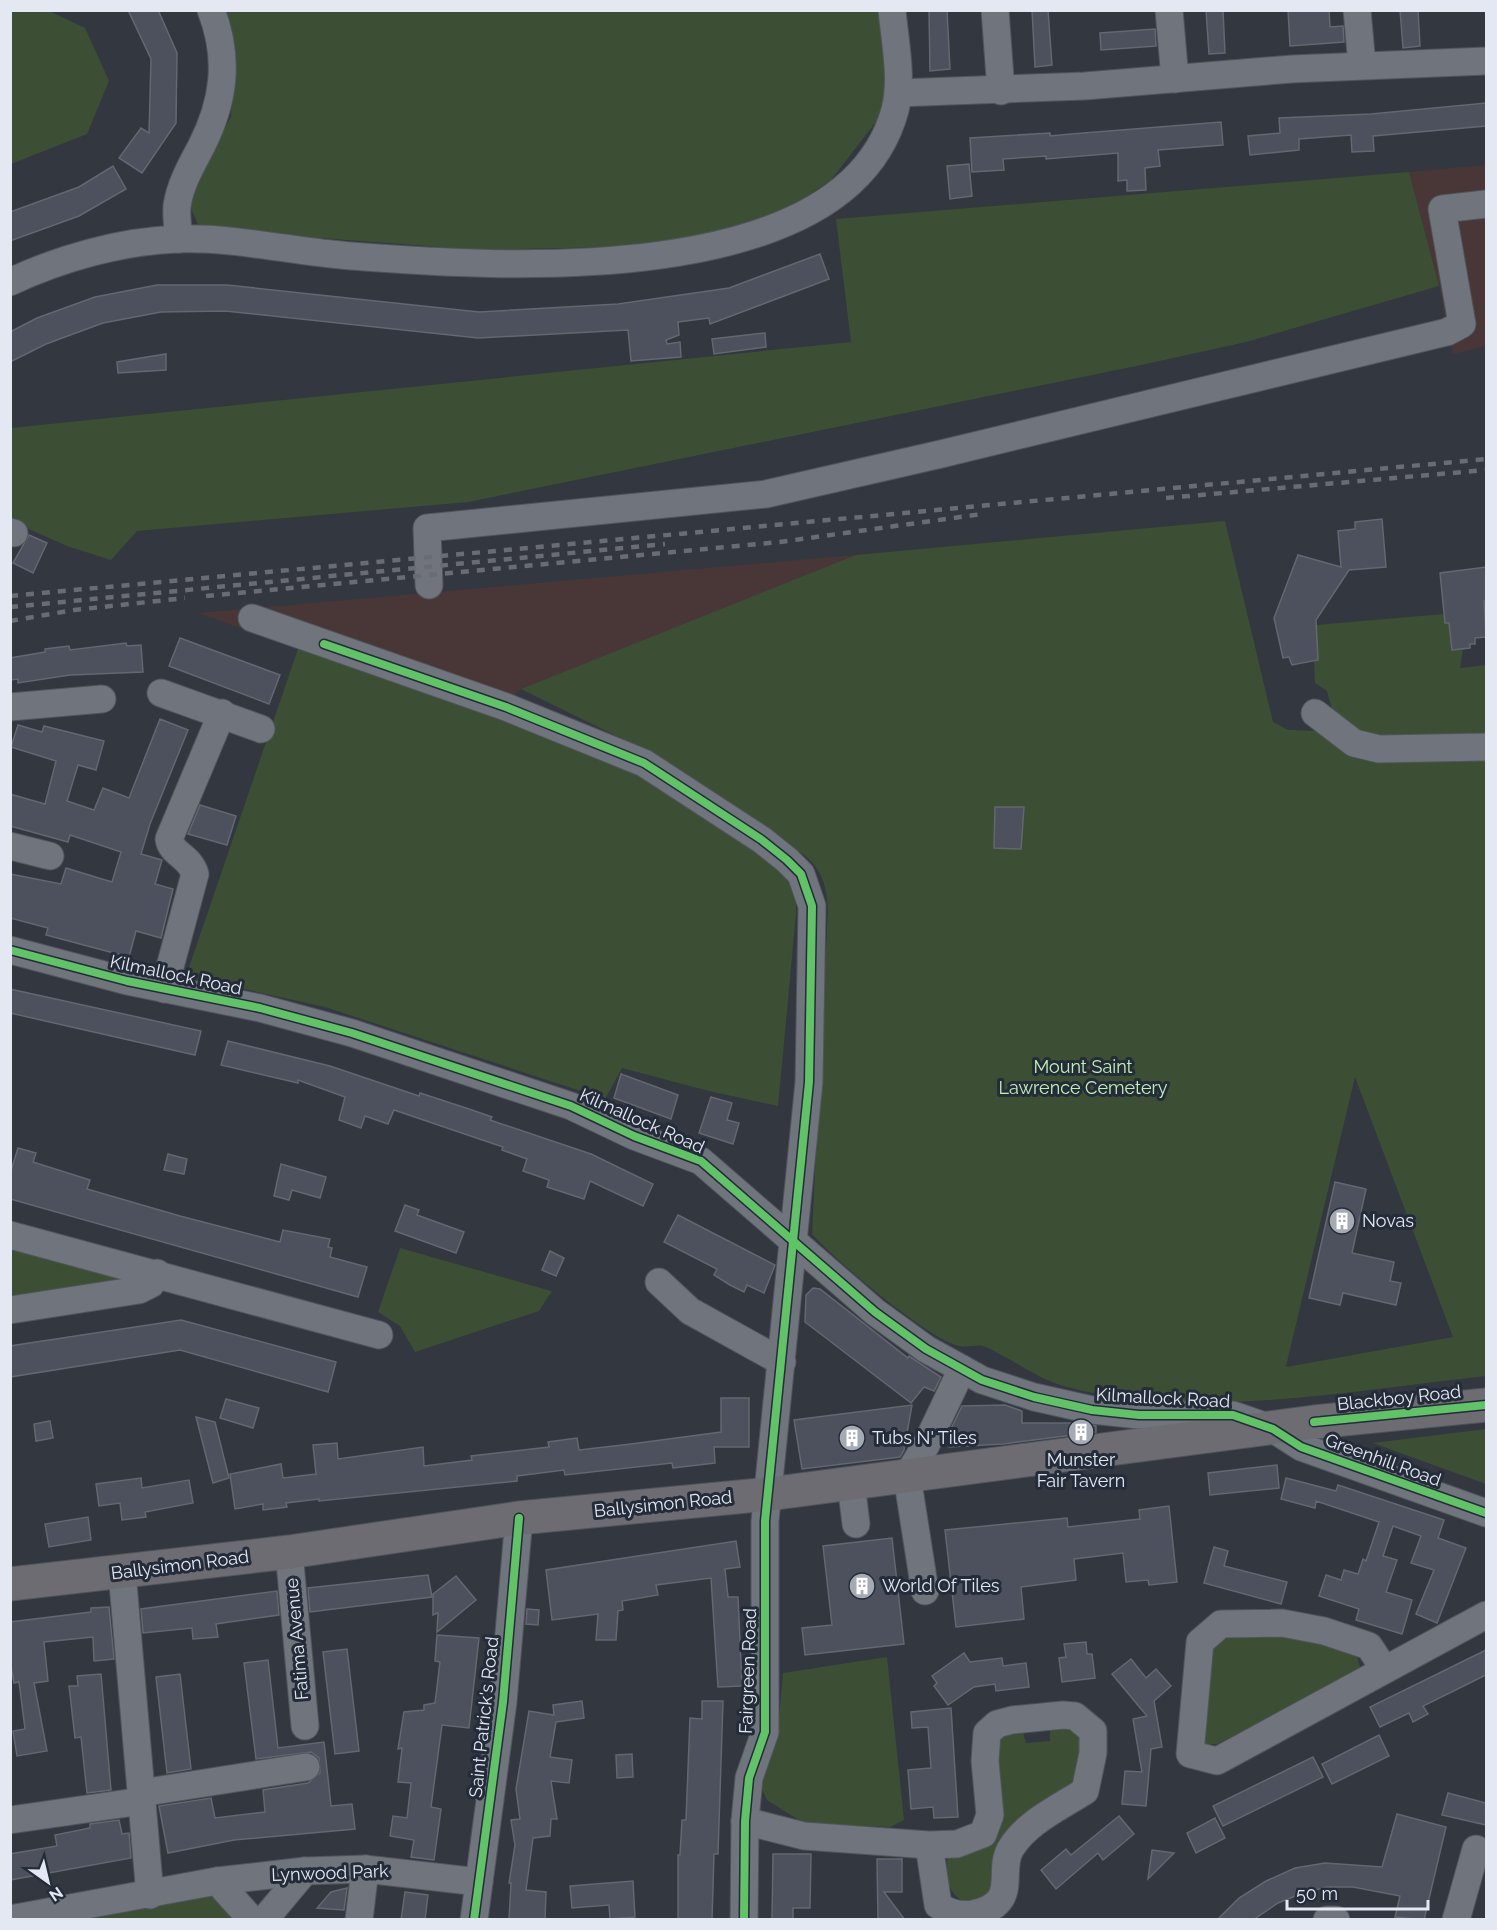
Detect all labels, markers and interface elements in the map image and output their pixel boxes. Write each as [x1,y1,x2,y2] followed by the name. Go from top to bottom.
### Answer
[108,950,244,999] street label: Kilmallock Road
[998,1056,1168,1098] park label: Mount Saint Lawrence Cemetery
[577,1084,708,1157] street label: Kilmallock Road
[1327,1206,1357,1236] building icon: Novas
[1362,1210,1414,1231] place label: Novas
[1336,1381,1462,1414] street label: Blackboy Road
[1095,1383,1231,1412] street label: Kilmallock Road
[1066,1417,1096,1447] building icon: Munster Fair Tavern
[837,1423,867,1453] building icon: Tubs N' Tiles
[872,1427,977,1448] place label: Tubs N' Tiles
[1322,1429,1444,1490] street label: Greenhill Road
[1037,1449,1125,1491] place label: Munster Fair Tavern
[593,1486,733,1521] street label: Ballysimon Road
[110,1546,250,1583] street label: Ballysimon Road
[847,1571,877,1601] building icon: World Of Tiles
[882,1575,1000,1596] place label: World Of Tiles
[281,1577,312,1701] street label: Fatima Avenue
[735,1608,760,1734] street label: Fairgreen Road
[465,1635,502,1799] street label: Saint Patrick's Road
[18,1852,78,1912] north arrow
[271,1860,389,1885] street label: Lynwood Park
[1287,1873,1428,1911] scale bar
[46,1883,66,1905] text: N
[1296,1883,1338,1904] text: 50 m

